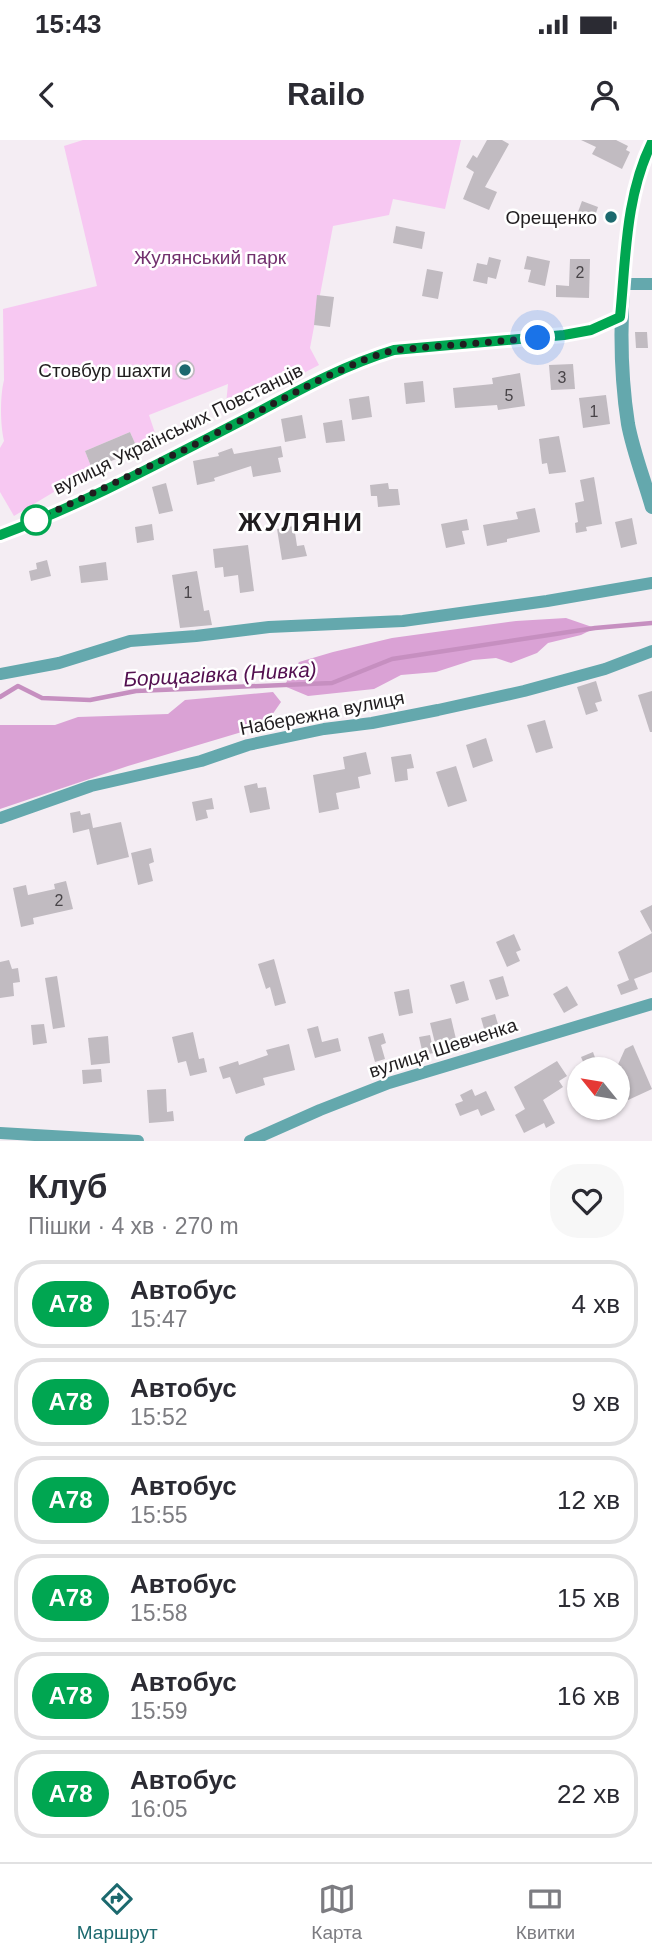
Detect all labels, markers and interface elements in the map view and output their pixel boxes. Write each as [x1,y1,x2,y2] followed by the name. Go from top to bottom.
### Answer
[35,9,102,39] text: 15:43
[28,76,66,114] icon: back
[287,76,365,112] text: Railo
[586,76,624,114] icon: person
[506,207,597,228] place label: Орещенко
[603,209,619,225] marker: Орещенко
[134,247,287,268] park label: Жулянський парк
[576,264,585,281] house number: 2
[520,320,555,355] your location
[50,359,306,499] street label: вулиця Українських Повстанців
[38,360,171,381] place label: Cтовбур шахти
[177,362,193,378] marker: Cтовбур шахти
[558,369,567,386] house number: 3
[505,387,514,404] house number: 5
[590,403,599,420] house number: 1
[21,505,51,535] unlabelled marker
[237,507,364,537] district label: ЖУЛЯНИ
[184,584,193,601] house number: 1
[123,657,317,691] water label: Борщагівка (Нивка)
[238,687,406,739] street label: Набережна вулиця
[55,892,64,909] house number: 2
[366,1014,520,1082] street label: вулиця Шевченка
[567,1057,630,1120] north arrow
[567,1057,630,1120] map controls
[550,1164,624,1238] button: heart
[28,1168,107,1205] text: Клуб
[28,1213,239,1239] text: Пішки · 4 хв · 270 m
[130,1275,237,1305] text: Автобус
[572,1289,620,1319] text: 4 хв
[48,1290,93,1317] text: А78
[130,1306,188,1332] text: 15:47
[130,1373,237,1403] text: Автобус
[572,1387,620,1417] text: 9 хв
[48,1388,93,1415] text: А78
[130,1404,188,1430] text: 15:52
[130,1471,237,1501] text: Автобус
[557,1485,620,1515] text: 12 хв
[48,1486,93,1513] text: А78
[130,1502,188,1528] text: 15:55
[130,1569,237,1599] text: Автобус
[557,1583,620,1613] text: 15 хв
[48,1584,93,1611] text: А78
[130,1600,188,1626] text: 15:58
[130,1667,237,1697] text: Автобус
[557,1681,620,1711] text: 16 хв
[48,1682,93,1709] text: А78
[130,1698,188,1724] text: 15:59
[130,1765,237,1795] text: Автобус
[557,1779,620,1809] text: 22 хв
[48,1780,93,1807] text: А78
[130,1796,188,1822] text: 16:05
[77,1880,158,1944] tab: Маршрут
[311,1880,362,1944] tab: Карта
[516,1880,575,1944] tab: Квитки

